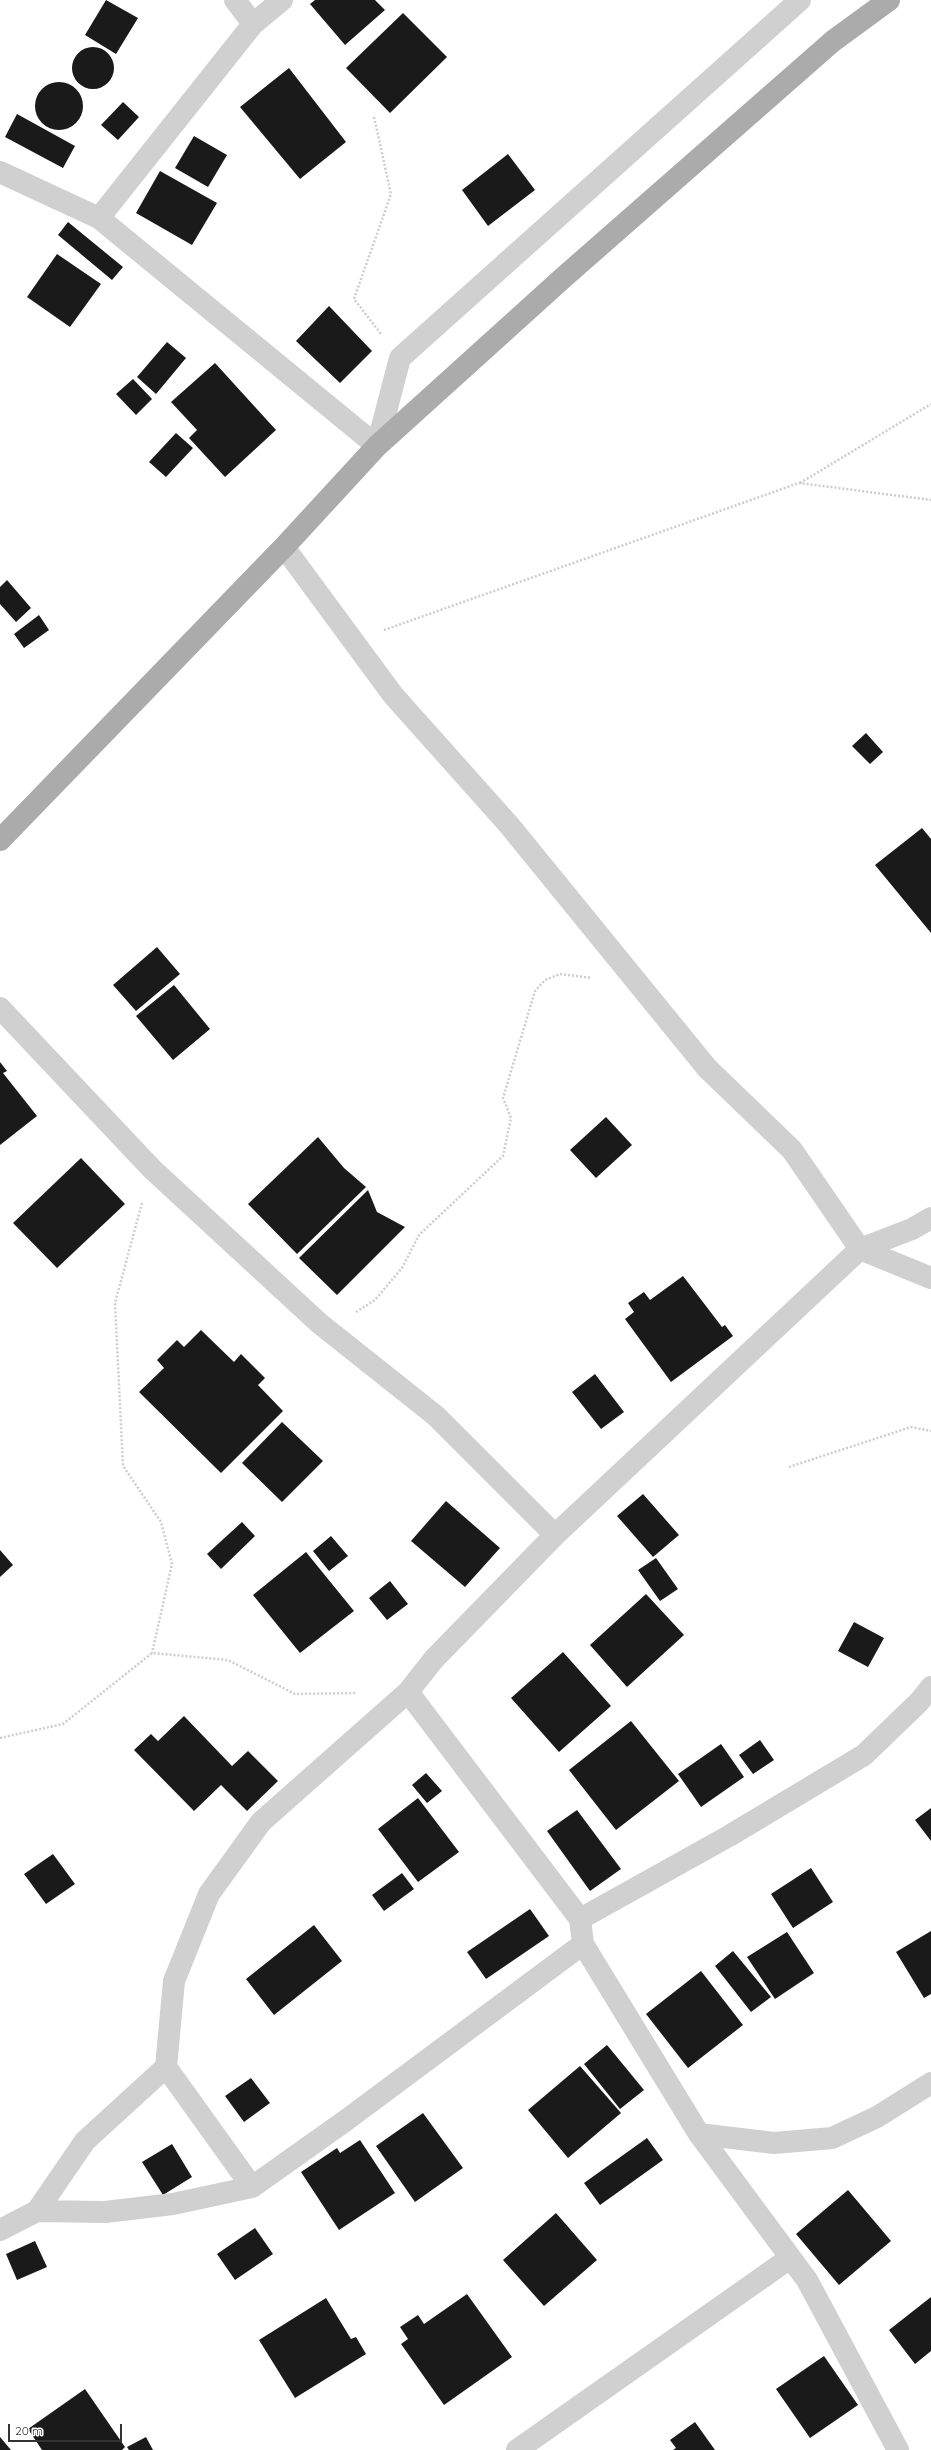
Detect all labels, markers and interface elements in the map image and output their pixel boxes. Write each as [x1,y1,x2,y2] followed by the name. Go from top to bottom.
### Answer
[10,2416,124,2442] scale bar
[15,2423,43,2438] text: 20 m

